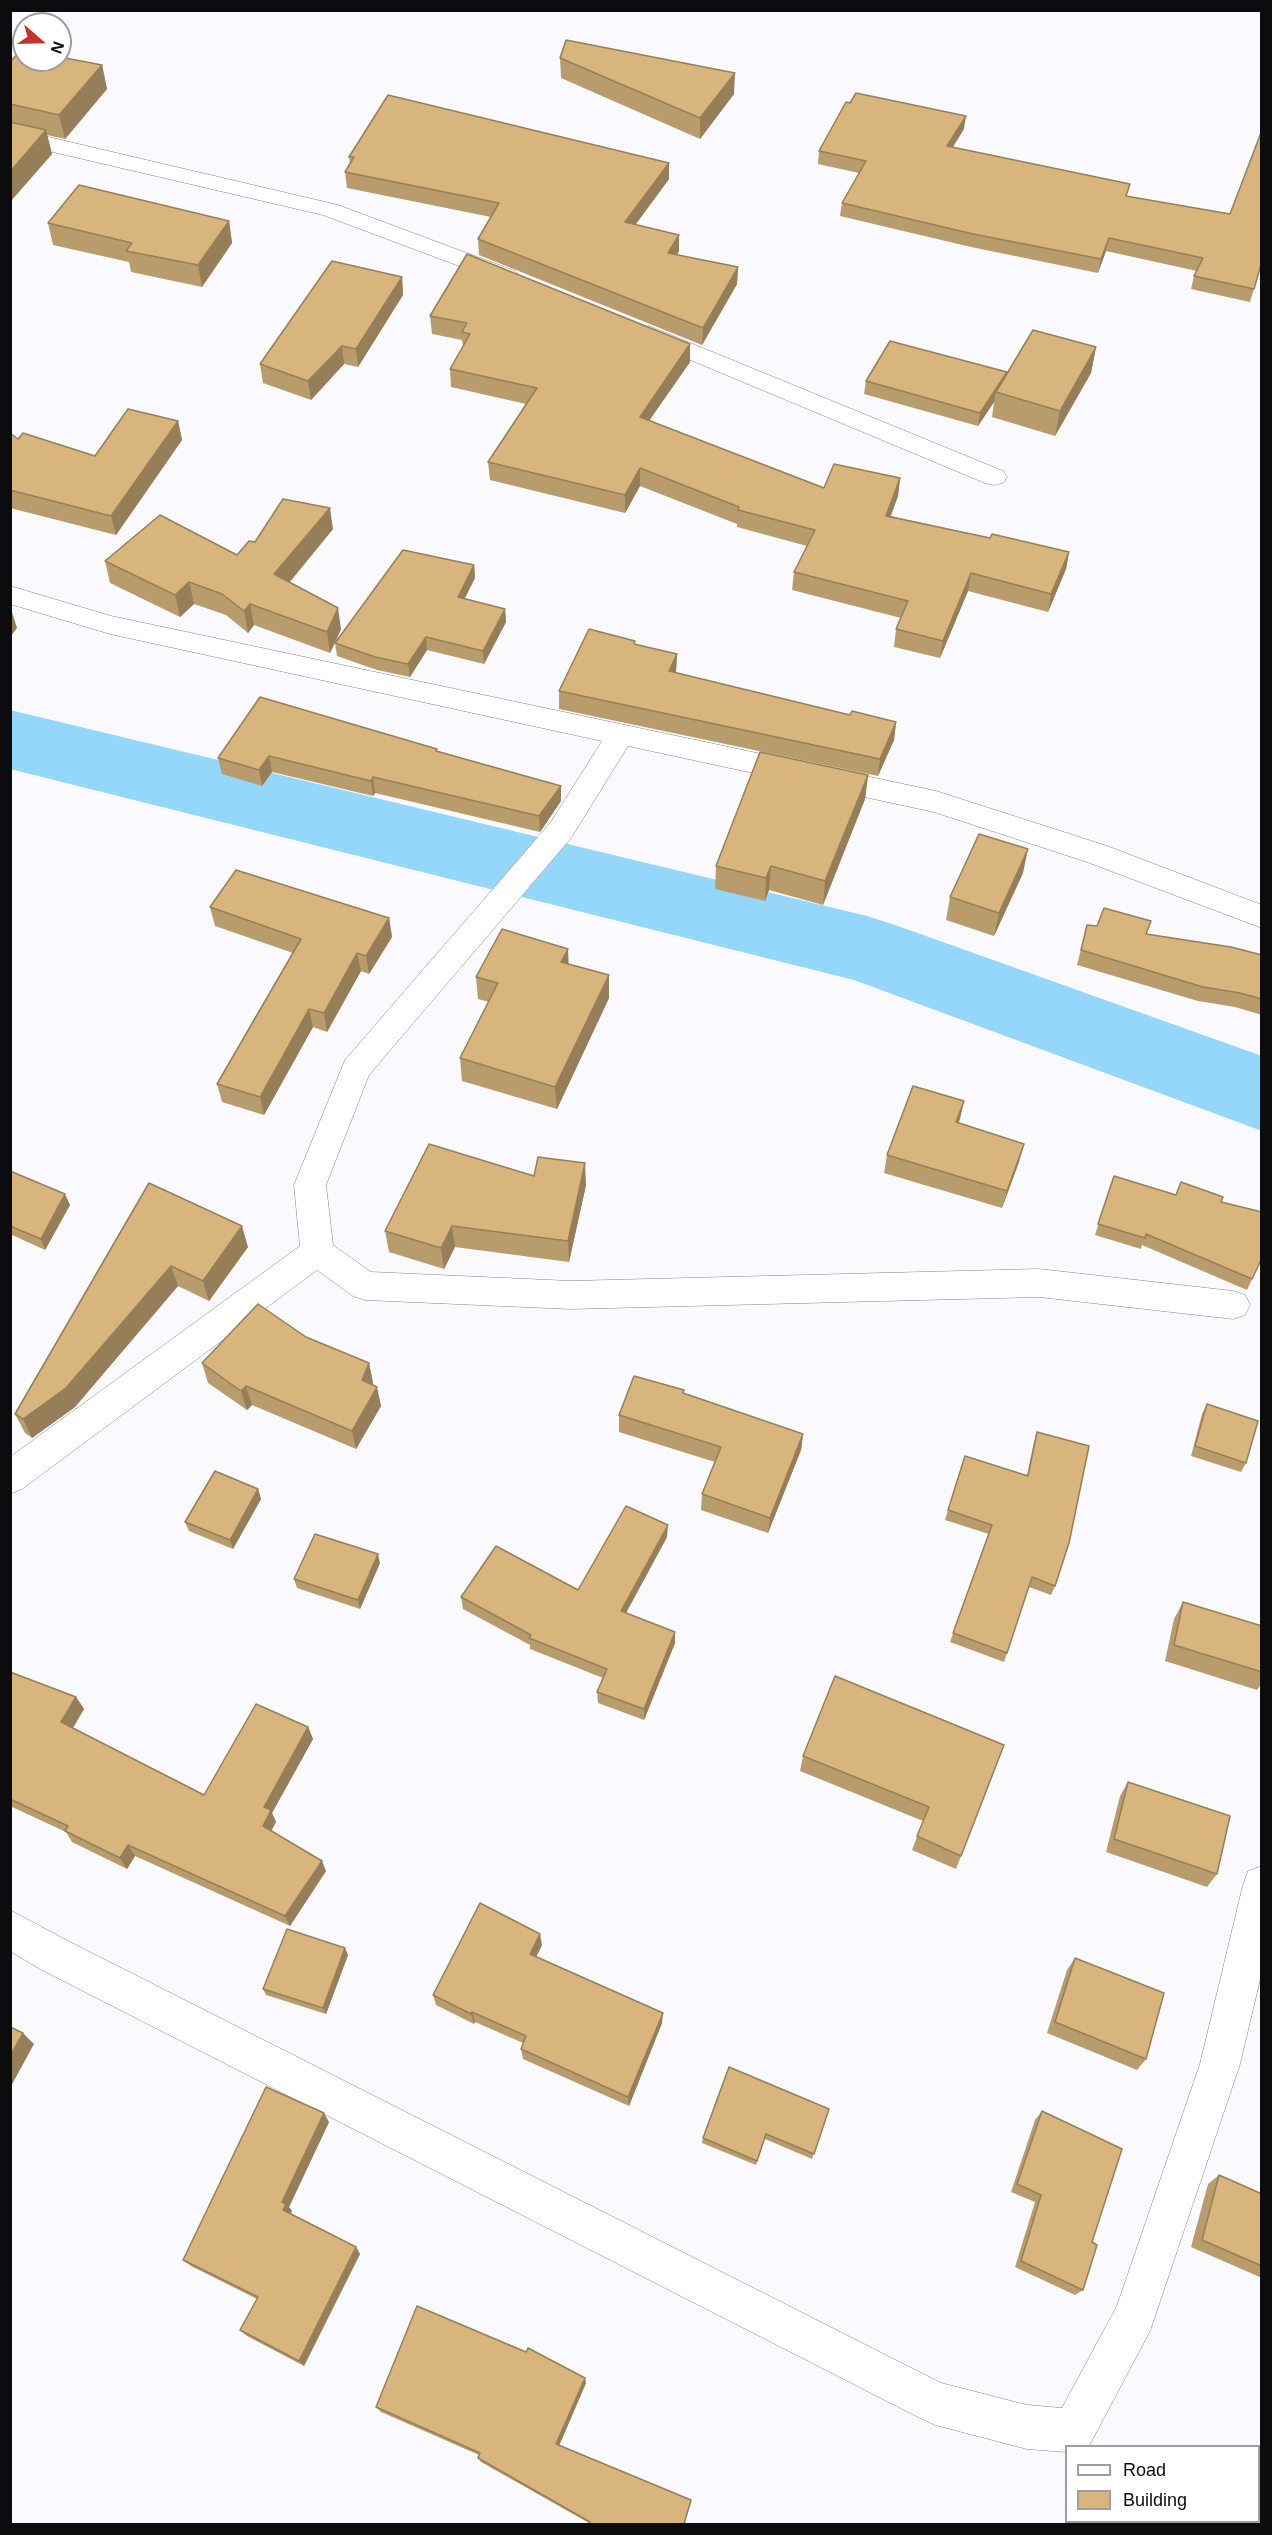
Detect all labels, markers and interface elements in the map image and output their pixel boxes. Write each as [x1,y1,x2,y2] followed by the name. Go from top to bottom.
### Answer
[12,12,72,72] north arrow
[48,39,67,56] text: N
[1065,2445,1260,2523] legend
[1123,2460,1166,2480] text: Road
[1123,2490,1187,2510] text: Building

